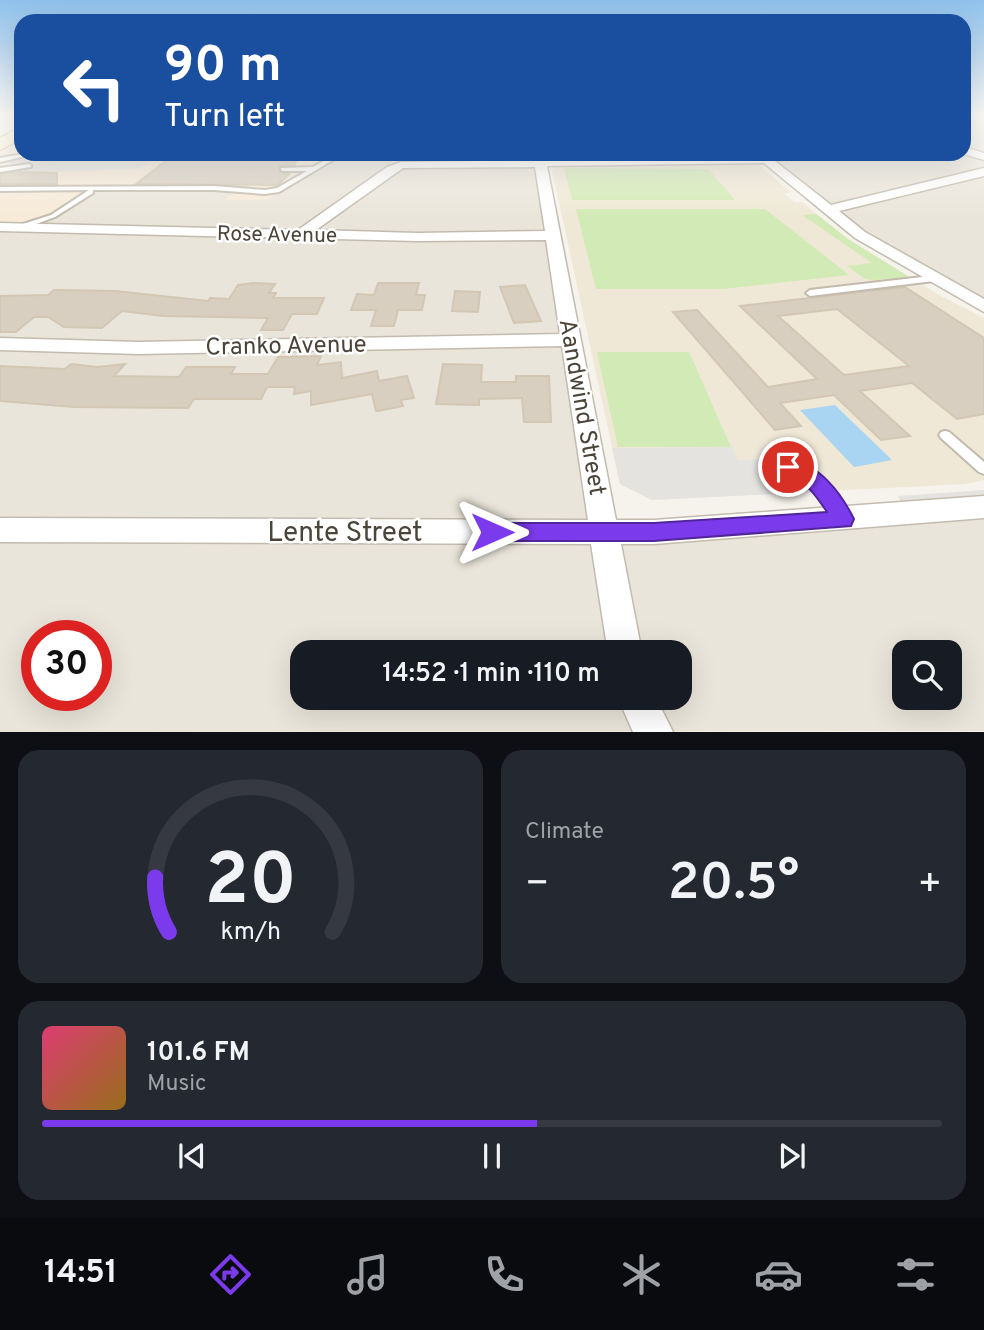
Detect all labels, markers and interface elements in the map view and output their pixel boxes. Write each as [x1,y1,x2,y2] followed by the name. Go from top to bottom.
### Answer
[164,37,282,99] text: 90 m
[49,42,140,133] icon: left
[164,98,285,138] text: Turn left
[217,221,337,250] street label: Rose Avenue
[551,317,611,498] street label: Aandwind Street
[205,331,367,363] street label: Cranko Avenue
[758,437,818,497] pin
[769,448,807,486] icon: arrive
[455,495,529,569] position arrow
[267,516,423,552] street label: Lente Street
[21,620,112,711] speed limit sign: 30
[892,640,962,710] map controls
[892,640,962,710] button: search
[382,658,600,691] text: 14:52 · 1 min · 110 m
[525,818,604,847] text: Climate
[204,839,297,931] text: 20
[668,852,799,918] text: 20.5°
[525,861,550,910] text: −
[917,861,942,910] text: +
[220,917,281,949] text: km/h
[147,1037,250,1070] text: 101.6 FM
[147,1070,207,1099] text: Music
[173,1137,211,1175] icon: previous
[473,1137,511,1175] icon: pause
[773,1137,811,1175] icon: next
[206,1250,255,1299] icon: directions
[343,1250,392,1299] icon: music
[480,1250,529,1299] icon: phone
[617,1250,666,1299] icon: climate
[754,1250,803,1299] icon: car
[891,1250,940,1299] icon: filters
[44,1254,118,1294] text: 14:51

